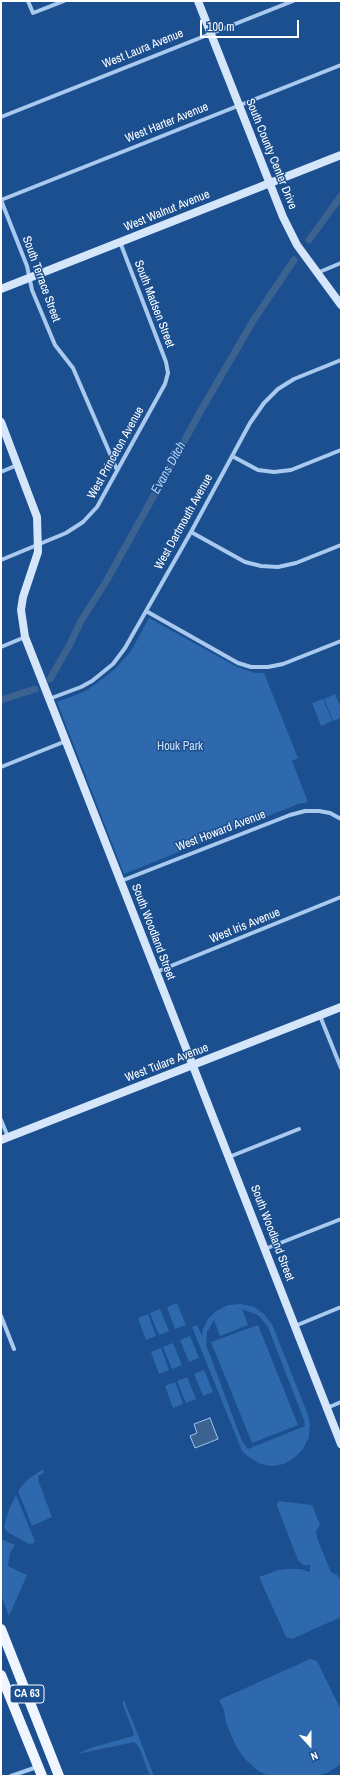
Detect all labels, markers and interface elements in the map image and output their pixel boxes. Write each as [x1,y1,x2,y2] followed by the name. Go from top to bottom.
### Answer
[202,12,301,38] scale bar
[207,19,234,35] text: 100 m
[100,26,186,72] street label: West Laura Avenue
[242,97,300,211] street label: South County Center Drive
[123,100,211,146] street label: West Harter Avenue
[122,187,212,235] street label: West Walnut Avenue
[19,234,63,324] street label: South Terrace Street
[131,258,177,350] street label: South Madsen Street
[85,404,147,502] street label: West Princeton Avenue
[148,439,190,497] water label: Evans Ditch
[152,472,216,572] street label: West Dartmouth Avenue
[157,740,203,754] park label: Houk Park
[174,807,268,855] street label: West Howard Avenue
[128,882,178,982] street label: South Woodland Street
[208,905,282,947] street label: West Iris Avenue
[123,1041,211,1085] street label: West Tulare Avenue
[247,1183,297,1283] street label: South Woodland Street
[10,1685,44,1703] road number: CA 63
[290,1725,330,1765] north arrow
[309,1748,320,1764] text: N

